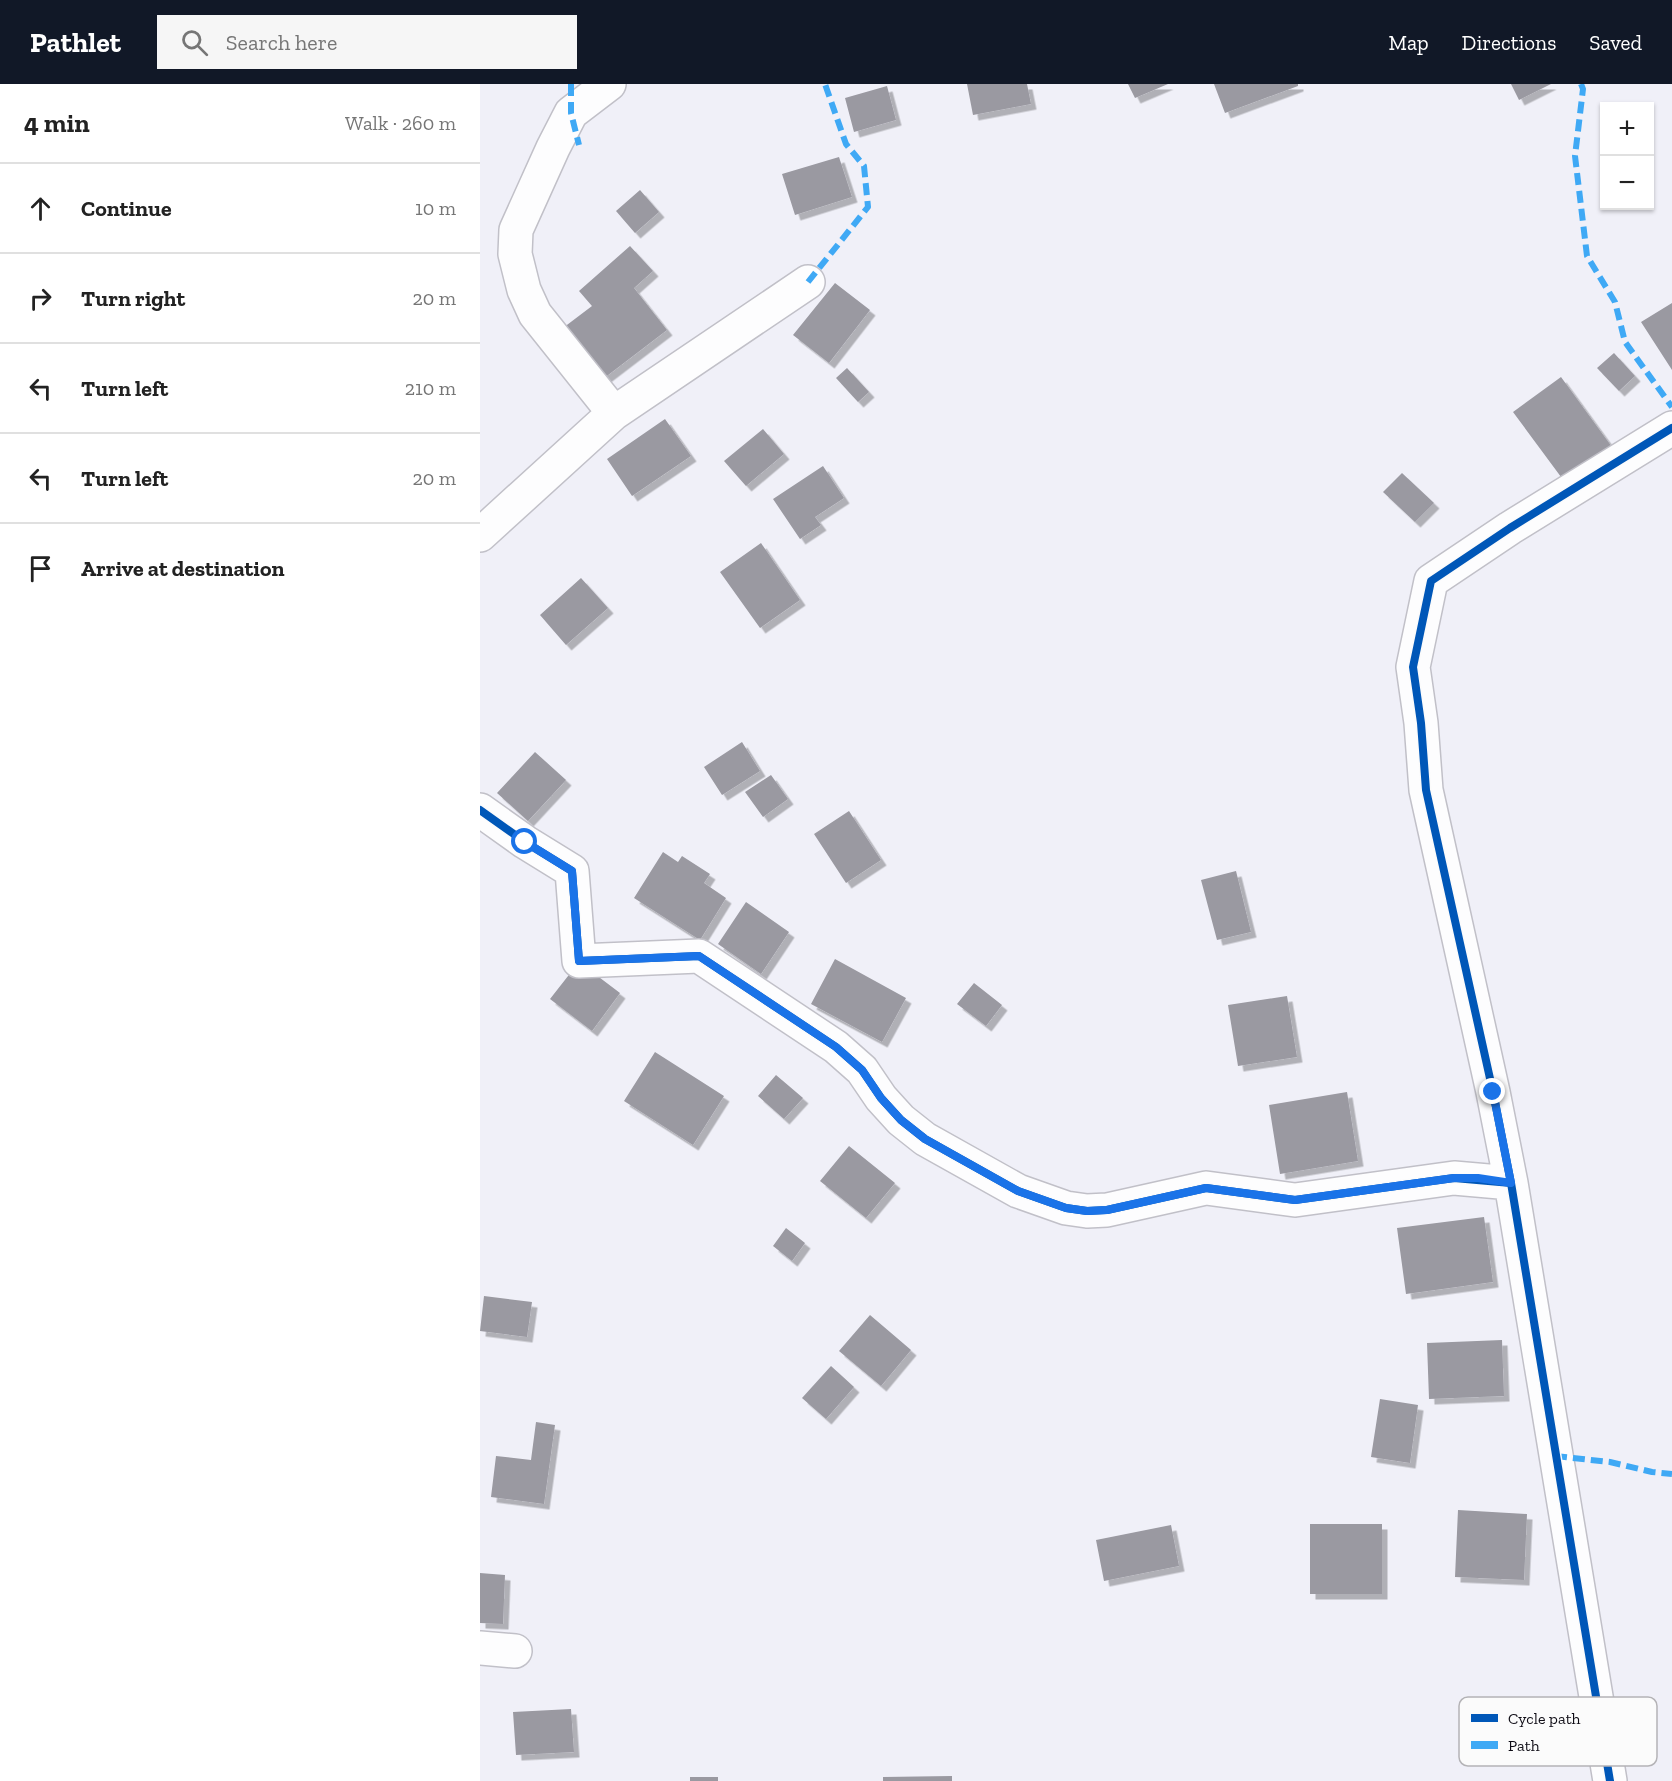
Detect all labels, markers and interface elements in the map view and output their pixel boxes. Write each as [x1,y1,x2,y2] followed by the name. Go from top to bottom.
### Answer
[157,15,577,69] search box
[30,26,121,59] text: Pathlet
[178,26,211,59] icon: search
[226,29,337,56] text: Search here
[1389,30,1429,55] text: Map
[1462,30,1556,55] text: Directions
[1589,30,1642,55] text: Saved
[1600,102,1654,210] map controls
[1600,102,1654,156] button: +
[24,107,90,139] text: 4 min
[345,111,456,135] text: Walk · 260 m
[1600,156,1654,210] button: −
[24,192,57,225] icon: ahead
[81,195,172,222] text: Continue
[415,196,456,220] text: 10 m
[24,282,57,315] icon: right
[81,285,185,312] text: Turn right
[412,286,456,310] text: 20 m
[24,372,57,405] icon: left
[81,375,168,402] text: Turn left
[405,376,456,400] text: 210 m
[24,462,57,495] icon: left
[81,465,168,492] text: Turn left
[412,466,456,490] text: 20 m
[24,552,57,585] icon: arrive
[81,555,284,582] text: Arrive at destination
[511,828,537,854] route start
[1479,1078,1505,1104] route end
[1459,1697,1657,1766] legend
[1508,1709,1581,1728] text: Cycle path
[1508,1736,1540,1755] text: Path

